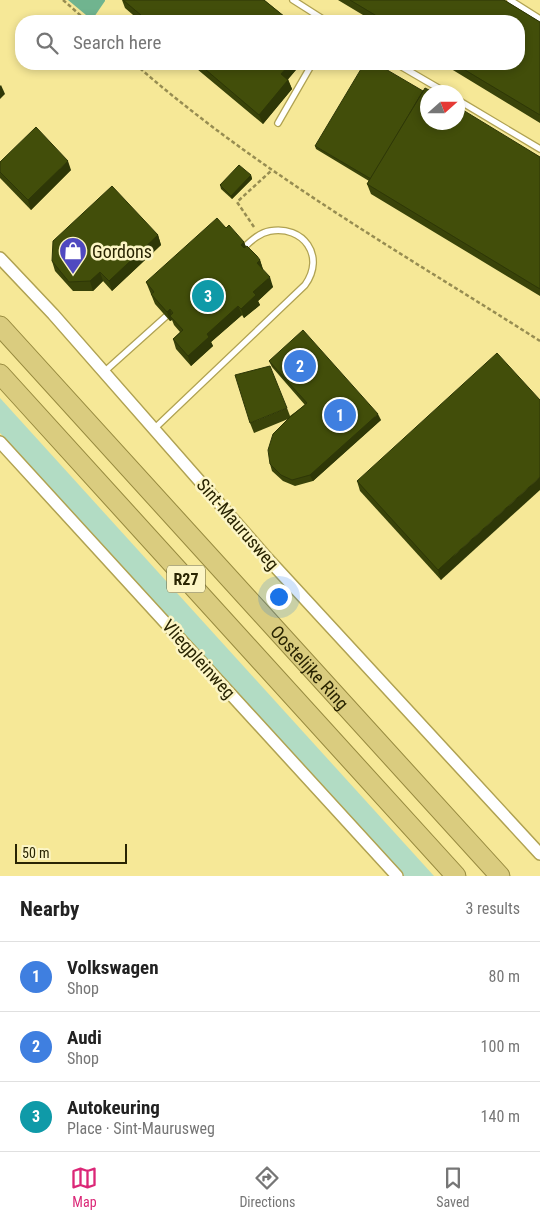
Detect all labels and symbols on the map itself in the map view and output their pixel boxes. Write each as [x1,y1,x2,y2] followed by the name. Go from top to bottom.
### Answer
[420,85,465,130] north arrow
[58,236,88,275] shop icon: Gordons
[92,241,152,262] place label: Gordons
[192,277,224,315] pin: 3
[284,347,316,385] pin: 2
[324,396,356,434] pin: 1
[193,474,283,574] street label: Sint-Maurusweg
[167,566,205,592] road number: R27
[266,584,292,610] your location
[158,615,240,703] street label: Vliegpleinweg
[267,621,354,713] street label: Oostelijke Ring
[15,841,128,864] scale bar

